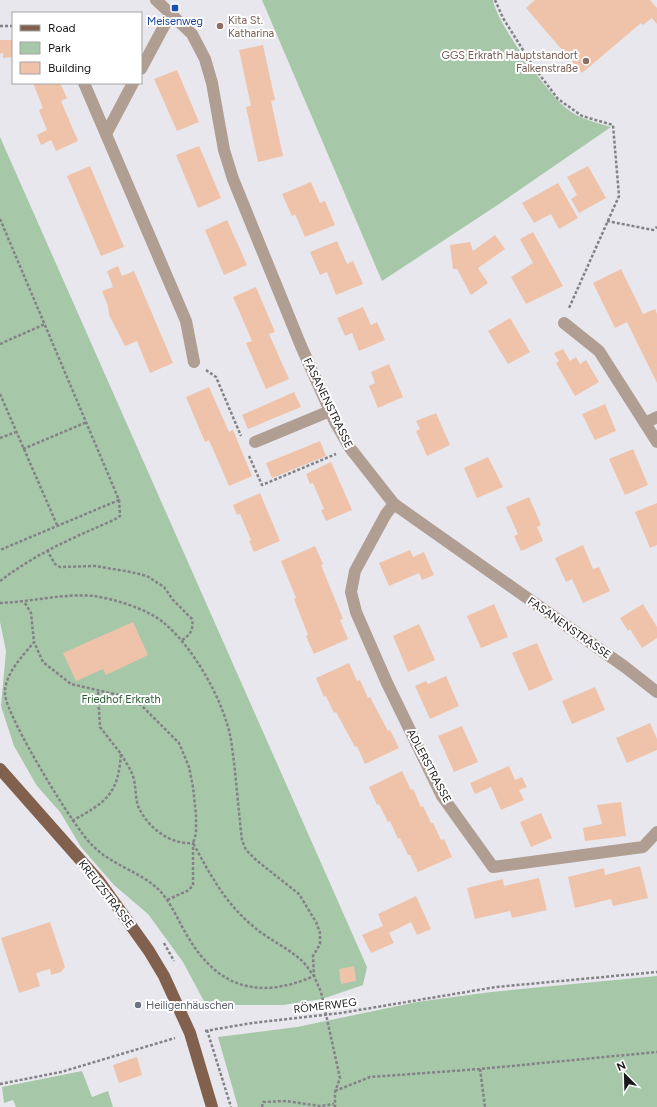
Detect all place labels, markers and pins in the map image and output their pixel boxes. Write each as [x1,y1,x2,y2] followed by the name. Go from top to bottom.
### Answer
[170,3,180,13] marker: Meisenweg
[228,14,274,40] place label: Kita St. Katharina
[147,15,203,28] place label: Meisenweg
[215,21,225,31] marker: Kita St. Katharina
[442,49,578,75] place label: GGS Erkrath Hauptstandort Falkenstraße
[581,56,591,66] marker: GGS Erkrath Hauptstandort Falkenstraße
[146,999,234,1012] place label: Heiligenhäuschen
[133,1000,143,1010] marker: Heiligenhäuschen

